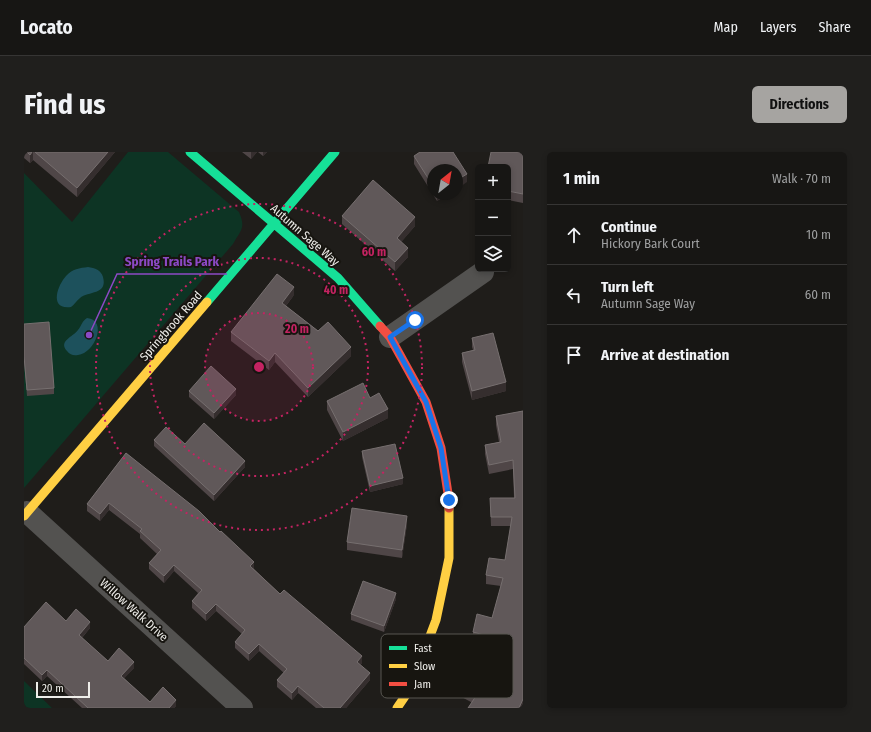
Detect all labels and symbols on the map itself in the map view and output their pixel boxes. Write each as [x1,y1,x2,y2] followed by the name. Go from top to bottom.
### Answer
[427,164,463,200] north arrow
[268,201,343,269] street label: Autumn Sage Way
[362,245,386,259] text: 60 m
[117,249,227,274] callout: Spring Trails Park
[125,254,220,269] text: Spring Trails Park
[324,283,348,297] text: 40 m
[137,288,205,364] street label: Springbrook Road
[406,311,424,329] route start
[284,322,309,336] text: 20 m
[252,360,266,374] centre of rings
[440,491,458,509] route end
[97,576,171,644] street label: Willow Walk Drive
[381,634,513,698] legend
[414,642,432,655] text: Fast
[414,660,435,673] text: Slow
[414,678,431,691] text: Jam
[36,680,90,699] scale bar

